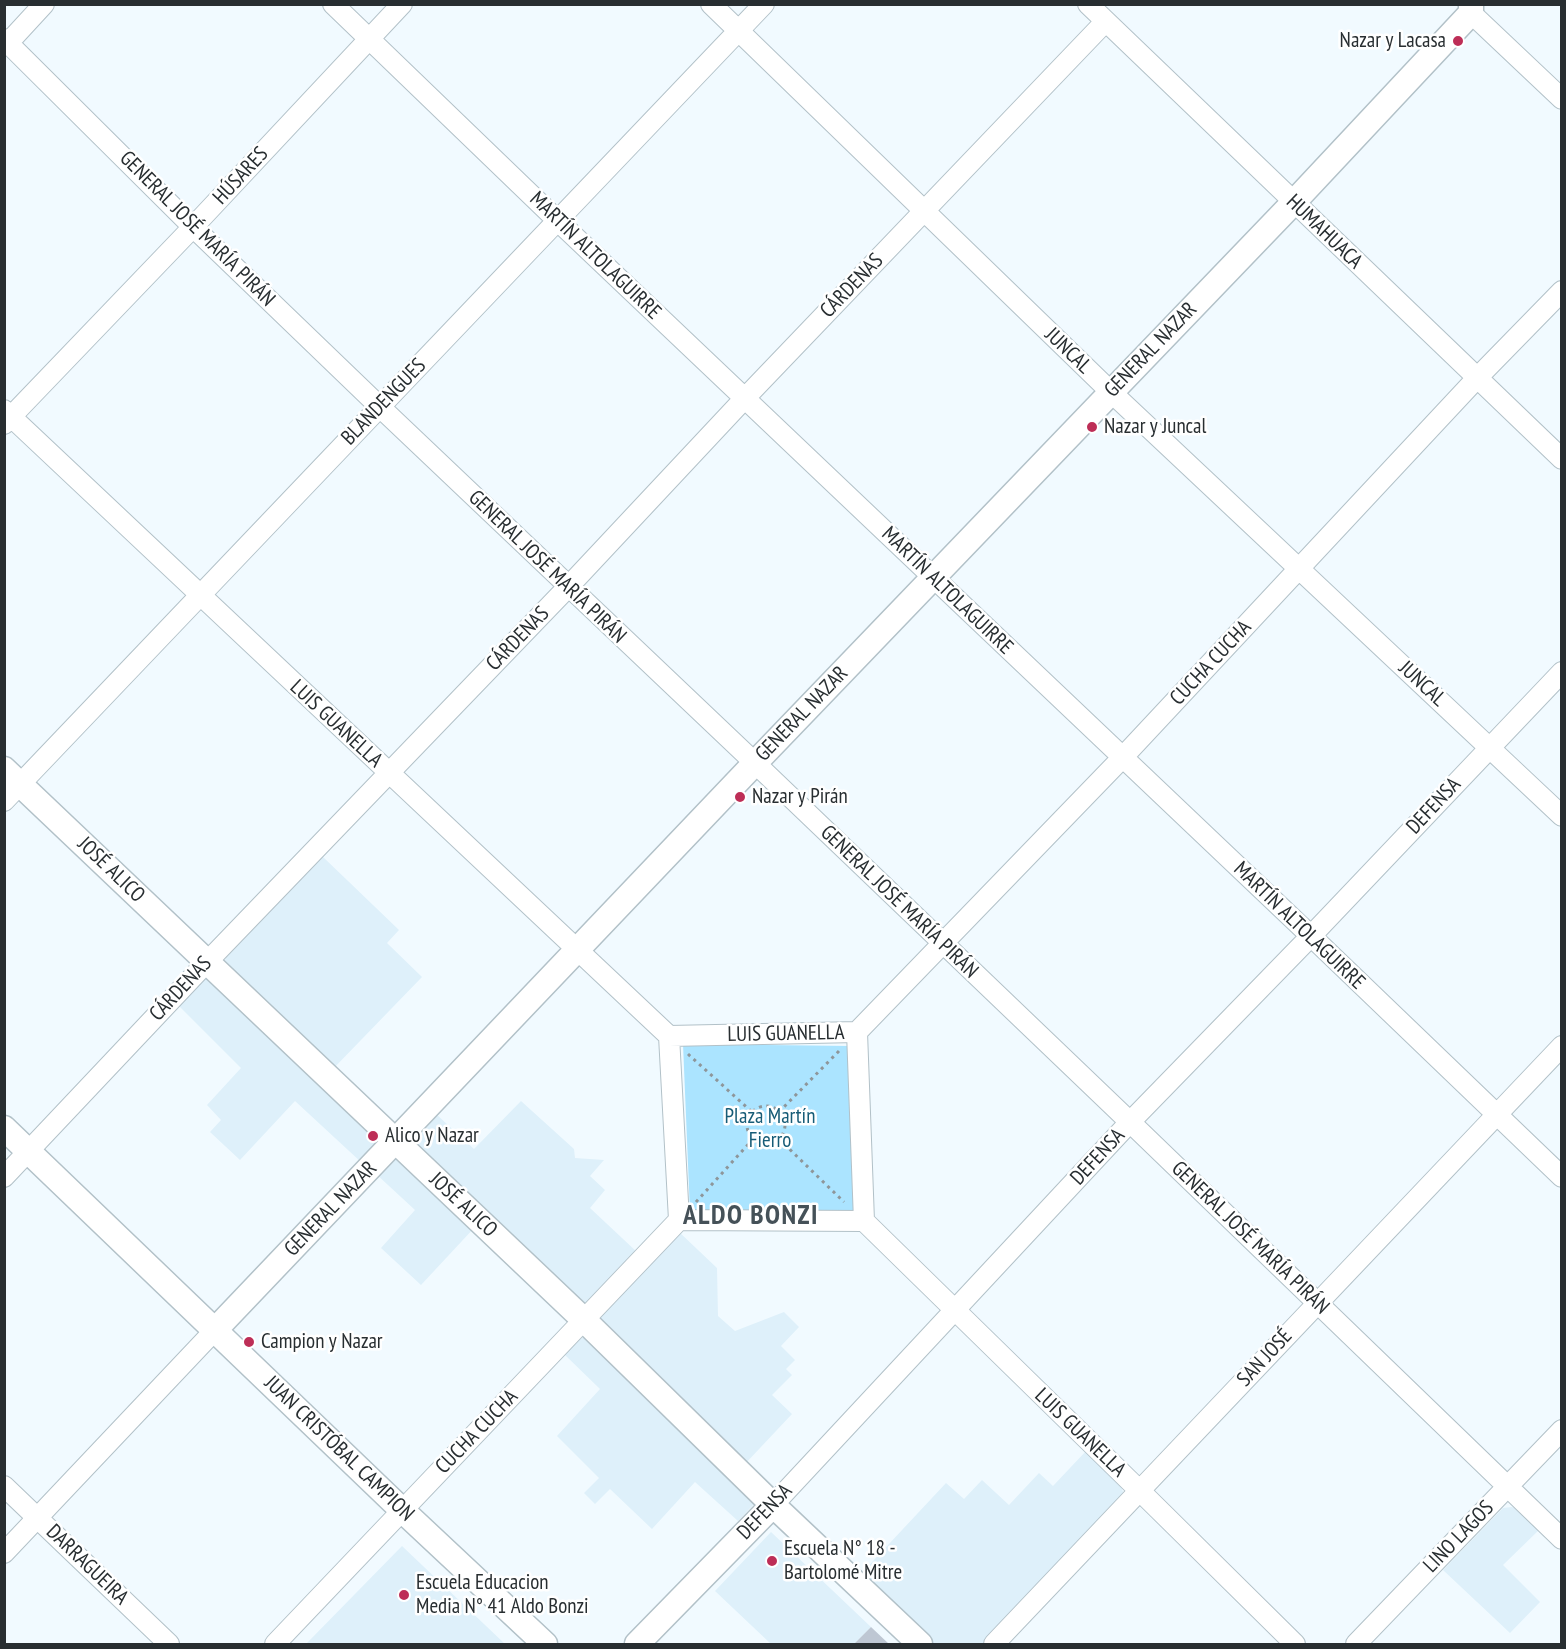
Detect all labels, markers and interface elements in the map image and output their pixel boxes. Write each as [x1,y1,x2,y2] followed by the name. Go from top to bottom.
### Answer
[1340,28,1446,54] place label: Nazar y Lacasa
[1451,34,1465,48] marker: Nazar y Lacasa
[208,142,274,210] street label: HÚSARES
[114,146,280,312] street label: GENERAL JOSÉ MARÍA PIRÁN
[524,187,666,325] street label: MARTÍN ALTOLAGUIRRE
[1281,190,1367,274] street label: HUMAHUACA
[815,249,889,323] street label: CÁRDENAS
[1099,297,1203,403] street label: GENERAL NAZAR
[1039,323,1097,379] street label: JUNCAL
[337,353,431,451] street label: BLANDENGUES
[1104,414,1206,440] place label: Nazar y Juncal
[1085,420,1099,434] marker: Nazar y Juncal
[463,485,631,649] street label: GENERAL JOSÉ MARÍA PIRÁN
[876,522,1018,660] street label: MARTÍN ALTOLAGUIRRE
[481,602,555,676] street label: CÁRDENAS
[1165,615,1257,711] street label: CUCHA CUCHA
[1393,656,1451,712] street label: JUNCAL
[750,661,854,767] street label: GENERAL NAZAR
[285,675,387,773] street label: LUIS GUANELLA
[1402,773,1466,839] street label: DEFENSA
[752,784,848,810] place label: Nazar y Pirán
[733,790,747,804] marker: Nazar y Pirán
[815,820,983,984] street label: GENERAL JOSÉ MARÍA PIRÁN
[72,832,150,908] street label: JOSÉ ALICO
[1228,857,1370,995] street label: MARTÍN ALTOLAGUIRRE
[145,951,217,1027] street label: CÁRDENAS
[727,1020,845,1048] street label: LUIS GUANELLA
[725,1104,815,1154] park label: Plaza Martín Fierro
[385,1123,479,1149] place label: Alico y Nazar
[1066,1124,1130,1190] street label: DEFENSA
[366,1129,380,1143] marker: Alico y Nazar
[279,1156,383,1262] street label: GENERAL NAZAR
[1166,1156,1334,1320] street label: GENERAL JOSÉ MARÍA PIRÁN
[424,1167,502,1243] street label: JOSÉ ALICO
[683,1200,819,1232] district label: ALDO BONZI
[1232,1324,1298,1392] street label: SAN JOSÉ
[261,1329,383,1355] place label: Campion y Nazar
[242,1335,256,1349] marker: Campion y Nazar
[259,1371,419,1527] street label: JUAN CRISTÓBAL CAMPION
[1029,1383,1131,1483] street label: LUIS GUANELLA
[431,1385,523,1479] street label: CUCHA CUCHA
[732,1479,798,1545] street label: DEFENSA
[1419,1496,1499,1578] street label: LINO LAGOS
[41,1520,133,1610] street label: DARRAGUEIRA
[784,1536,902,1586] place label: Escuela N° 18 - Bartolomé Mitre
[765,1554,779,1568] marker: Escuela N° 18 - Bartolomé Mitre
[416,1570,589,1620] place label: Escuela Educacion Media N° 41 Aldo Bonzi
[397,1588,411,1602] marker: Escuela Educacion Media N° 41 Aldo Bonzi

